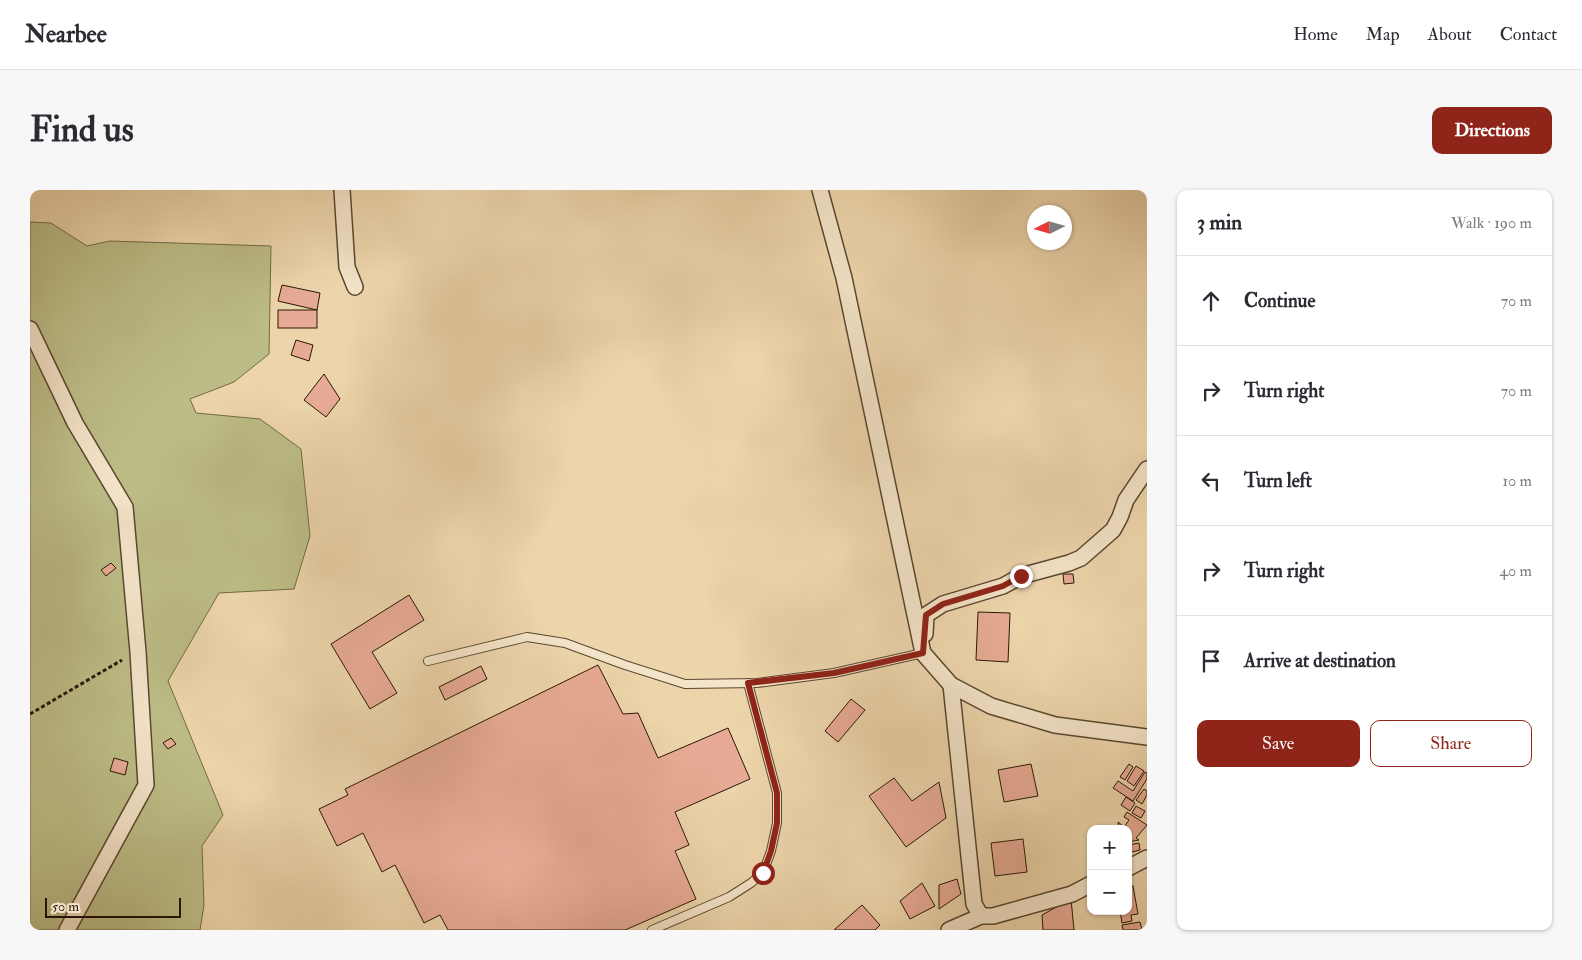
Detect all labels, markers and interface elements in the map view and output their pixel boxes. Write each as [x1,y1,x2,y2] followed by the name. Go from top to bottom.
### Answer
[25,19,107,50] text: Nearbee
[1293,23,1338,46] text: Home
[1366,23,1400,46] text: Map
[1428,23,1472,46] text: About
[1500,23,1557,46] text: Contact
[1432,107,1552,154] button: Directions
[30,108,134,152] text: Find us
[1027,205,1072,250] north arrow
[1197,209,1242,236] text: 3 min
[1451,213,1532,233] text: Walk · 190 m
[1197,287,1225,315] icon: ahead
[1244,289,1315,313] text: Continue
[1501,291,1532,311] text: 70 m
[1197,377,1225,405] icon: right
[1244,379,1324,403] text: Turn right
[1501,381,1532,401] text: 70 m
[1197,467,1225,495] icon: left
[1244,469,1312,493] text: Turn left
[1502,471,1532,491] text: 10 m
[1197,557,1225,585] icon: right
[1244,559,1324,583] text: Turn right
[1499,561,1532,581] text: 40 m
[1010,565,1033,588] route end
[1197,647,1225,675] icon: arrive
[1244,649,1396,673] text: Arrive at destination
[1197,720,1360,767] button: Save
[1370,720,1532,767] button: Share
[1087,825,1132,915] map controls
[1087,825,1132,870] button: +
[752,862,775,885] route start
[1087,870,1132,915] button: −
[45,895,181,918] scale bar
[52,898,79,915] text: 50 m

